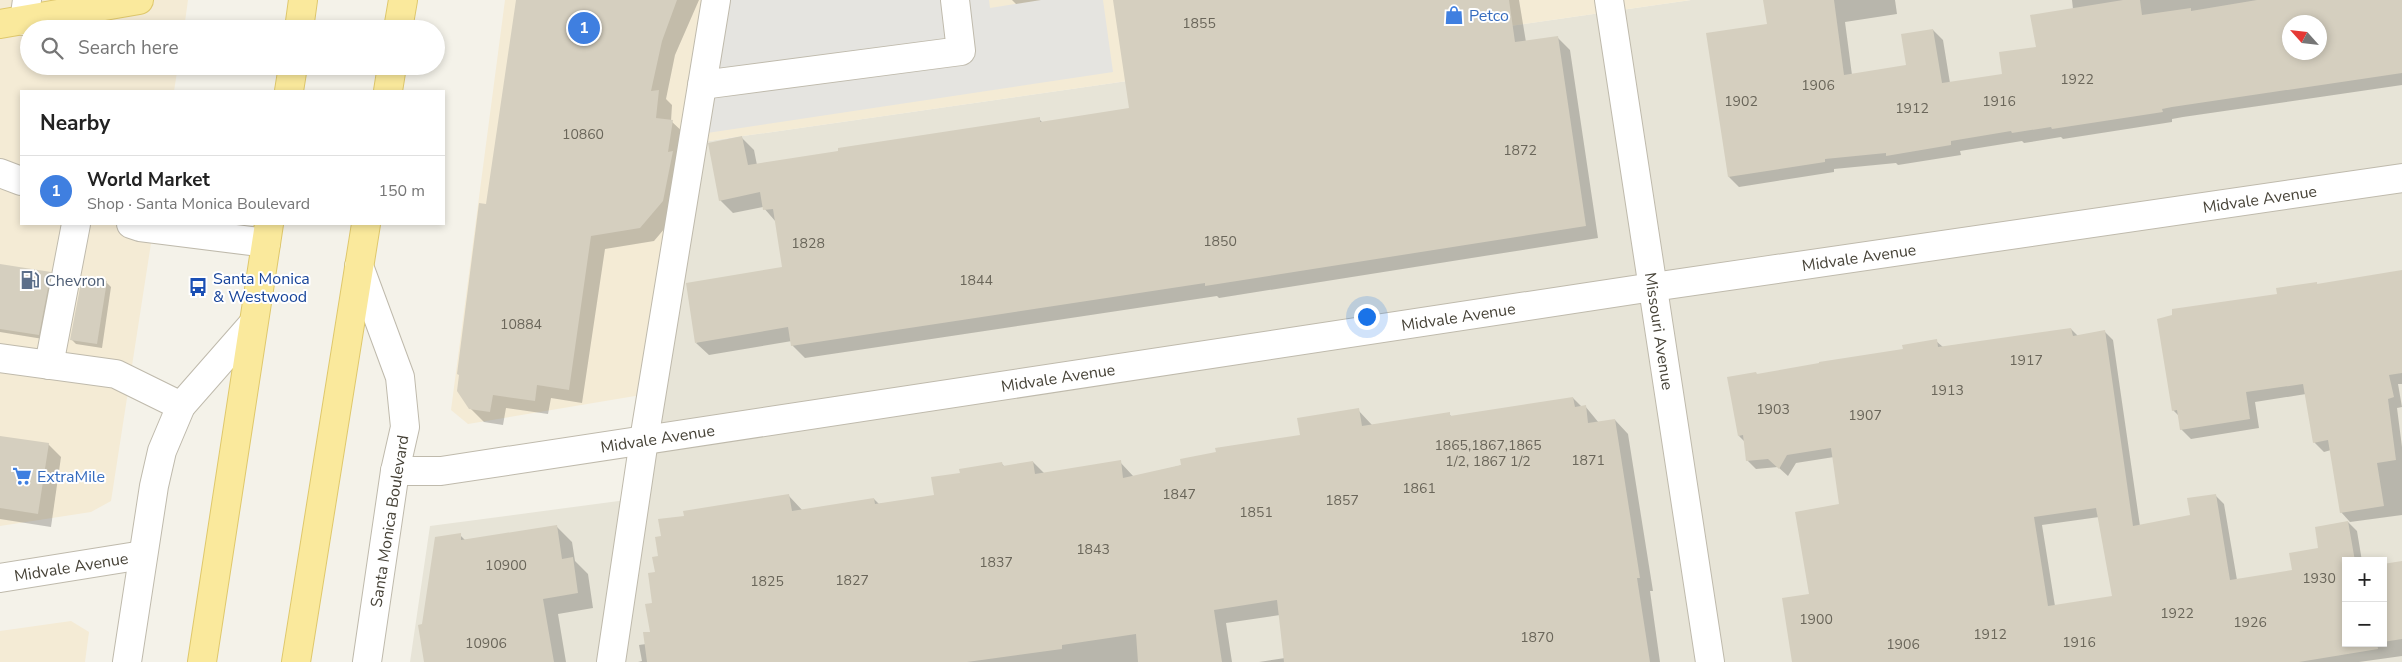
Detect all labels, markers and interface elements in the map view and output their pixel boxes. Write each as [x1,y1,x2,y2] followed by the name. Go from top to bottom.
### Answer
[1443,4,1465,26] shop icon: Petco
[1469,5,1509,27] place label: Petco
[568,9,600,47] pin: 1
[1182,14,1216,33] house number: 1855
[2282,15,2327,60] north arrow
[20,20,445,75] search box
[38,34,66,62] icon: search
[78,35,179,61] text: Search here
[2060,70,2094,89] house number: 1922
[1801,76,1835,95] house number: 1906
[1724,92,1758,111] house number: 1902
[1982,92,2016,111] house number: 1916
[1895,99,1929,118] house number: 1912
[40,109,110,137] text: Nearby
[562,125,604,144] house number: 10860
[1503,141,1537,160] house number: 1872
[87,167,210,193] text: World Market
[51,180,61,202] text: 1
[378,180,425,202] text: 150 m
[2201,181,2318,219] street label: Midvale Avenue
[87,193,310,215] text: Shop · Santa Monica Boulevard
[1203,232,1237,251] house number: 1850
[791,234,825,253] house number: 1828
[1801,239,1918,277] street label: Midvale Avenue
[213,268,310,308] place label: Santa Monica & Westwood
[19,269,41,291] fuel station icon: Chevron
[45,270,105,292] place label: Chevron
[959,271,993,290] house number: 1844
[1639,271,1678,392] street label: Missouri Avenue
[187,276,209,298] bus stop icon: Santa Monica & Westwood
[1400,298,1517,337] street label: Midvale Avenue
[1354,304,1380,330] your location
[500,315,542,334] house number: 10884
[2009,351,2043,370] house number: 1917
[1000,359,1117,398] street label: Midvale Avenue
[1930,381,1964,400] house number: 1913
[1756,400,1790,419] house number: 1903
[1848,406,1882,425] house number: 1907
[599,420,716,459] street label: Midvale Avenue
[365,433,414,609] street label: Santa Monica Boulevard
[1434,436,1542,471] house number: 1865,1867,1865 1/2, 1867 1/2
[1571,451,1605,470] house number: 1871
[11,465,33,487] supermarket icon: ExtraMile
[37,466,105,488] place label: ExtraMile
[1402,479,1436,498] house number: 1861
[1162,485,1196,504] house number: 1847
[1325,491,1359,510] house number: 1857
[1239,503,1273,522] house number: 1851
[1076,540,1110,559] house number: 1843
[13,548,130,588] street label: Midvale Avenue
[979,553,1013,572] house number: 1837
[485,556,527,575] house number: 10900
[2342,557,2387,647] map controls
[2342,557,2387,602] button: +
[2302,569,2336,588] house number: 1930
[835,571,869,590] house number: 1827
[750,572,784,591] house number: 1825
[2342,602,2387,647] button: −
[2160,604,2194,623] house number: 1922
[1799,610,1833,629] house number: 1900
[2233,613,2267,632] house number: 1926
[1973,625,2007,644] house number: 1912
[1520,628,1554,647] house number: 1870
[2062,633,2096,652] house number: 1916
[465,634,507,653] house number: 10906
[1886,635,1920,654] house number: 1906

